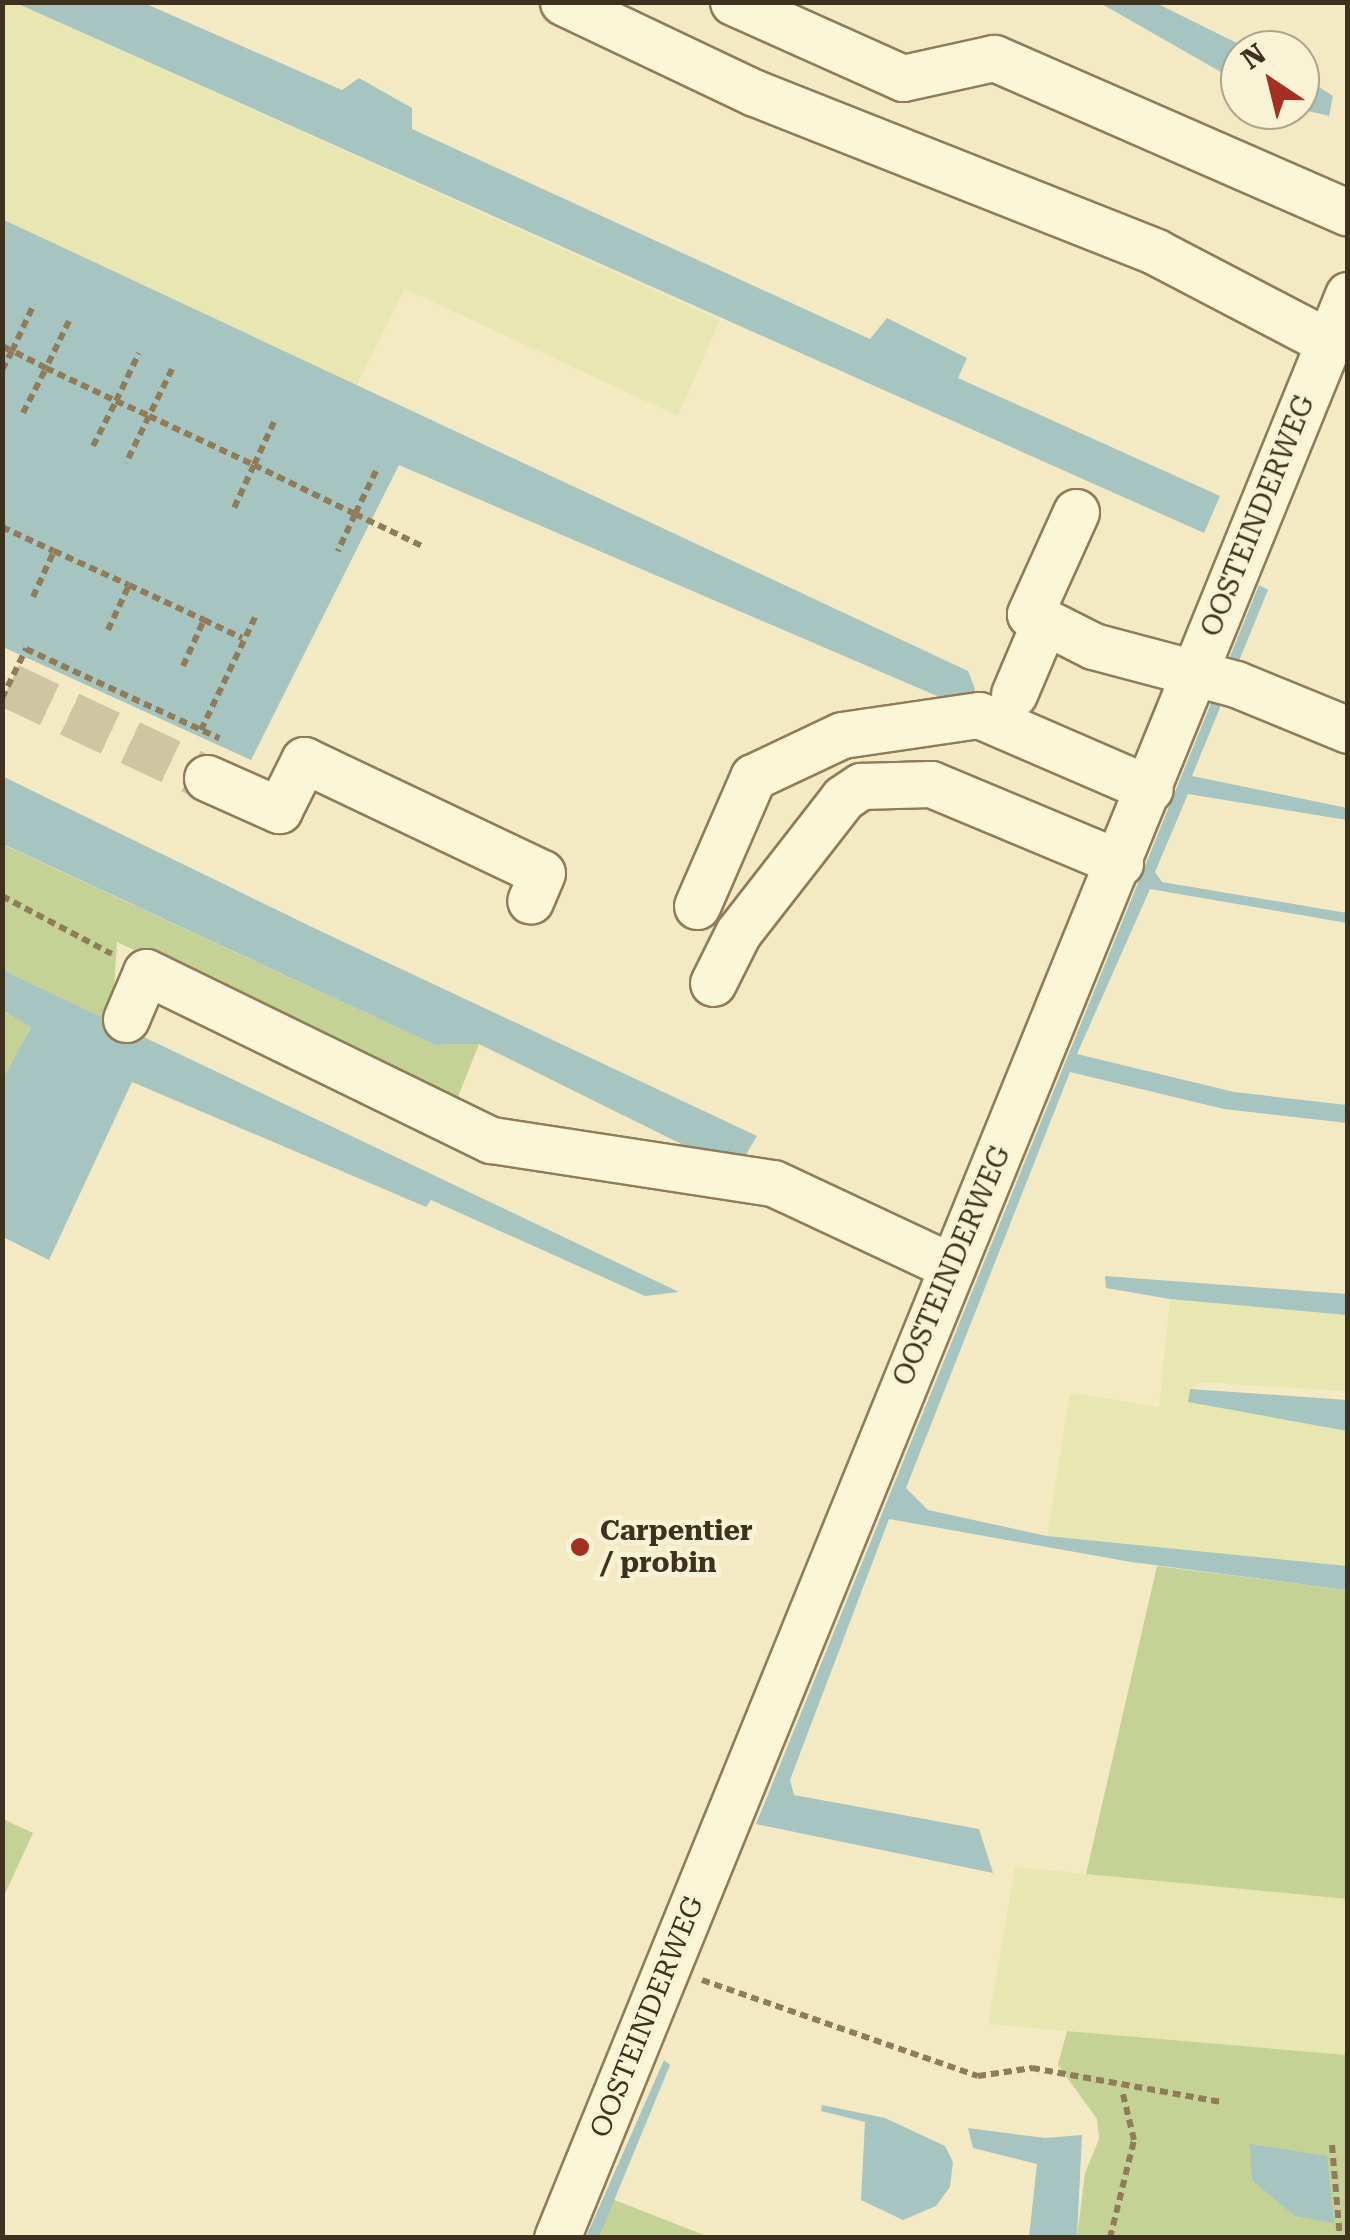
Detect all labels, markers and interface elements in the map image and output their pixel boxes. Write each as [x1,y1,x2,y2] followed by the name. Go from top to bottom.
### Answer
[1220,30,1320,130] north arrow
[1235,37,1272,76] text: N
[1194,390,1322,642] street label: OOSTEINDERWEG
[886,1141,1018,1391] street label: OOSTEINDERWEG
[600,1514,753,1580] place label: Carpentier / probin
[569,1536,591,1558] marker: Carpentier / probin
[583,1891,711,2143] street label: OOSTEINDERWEG

